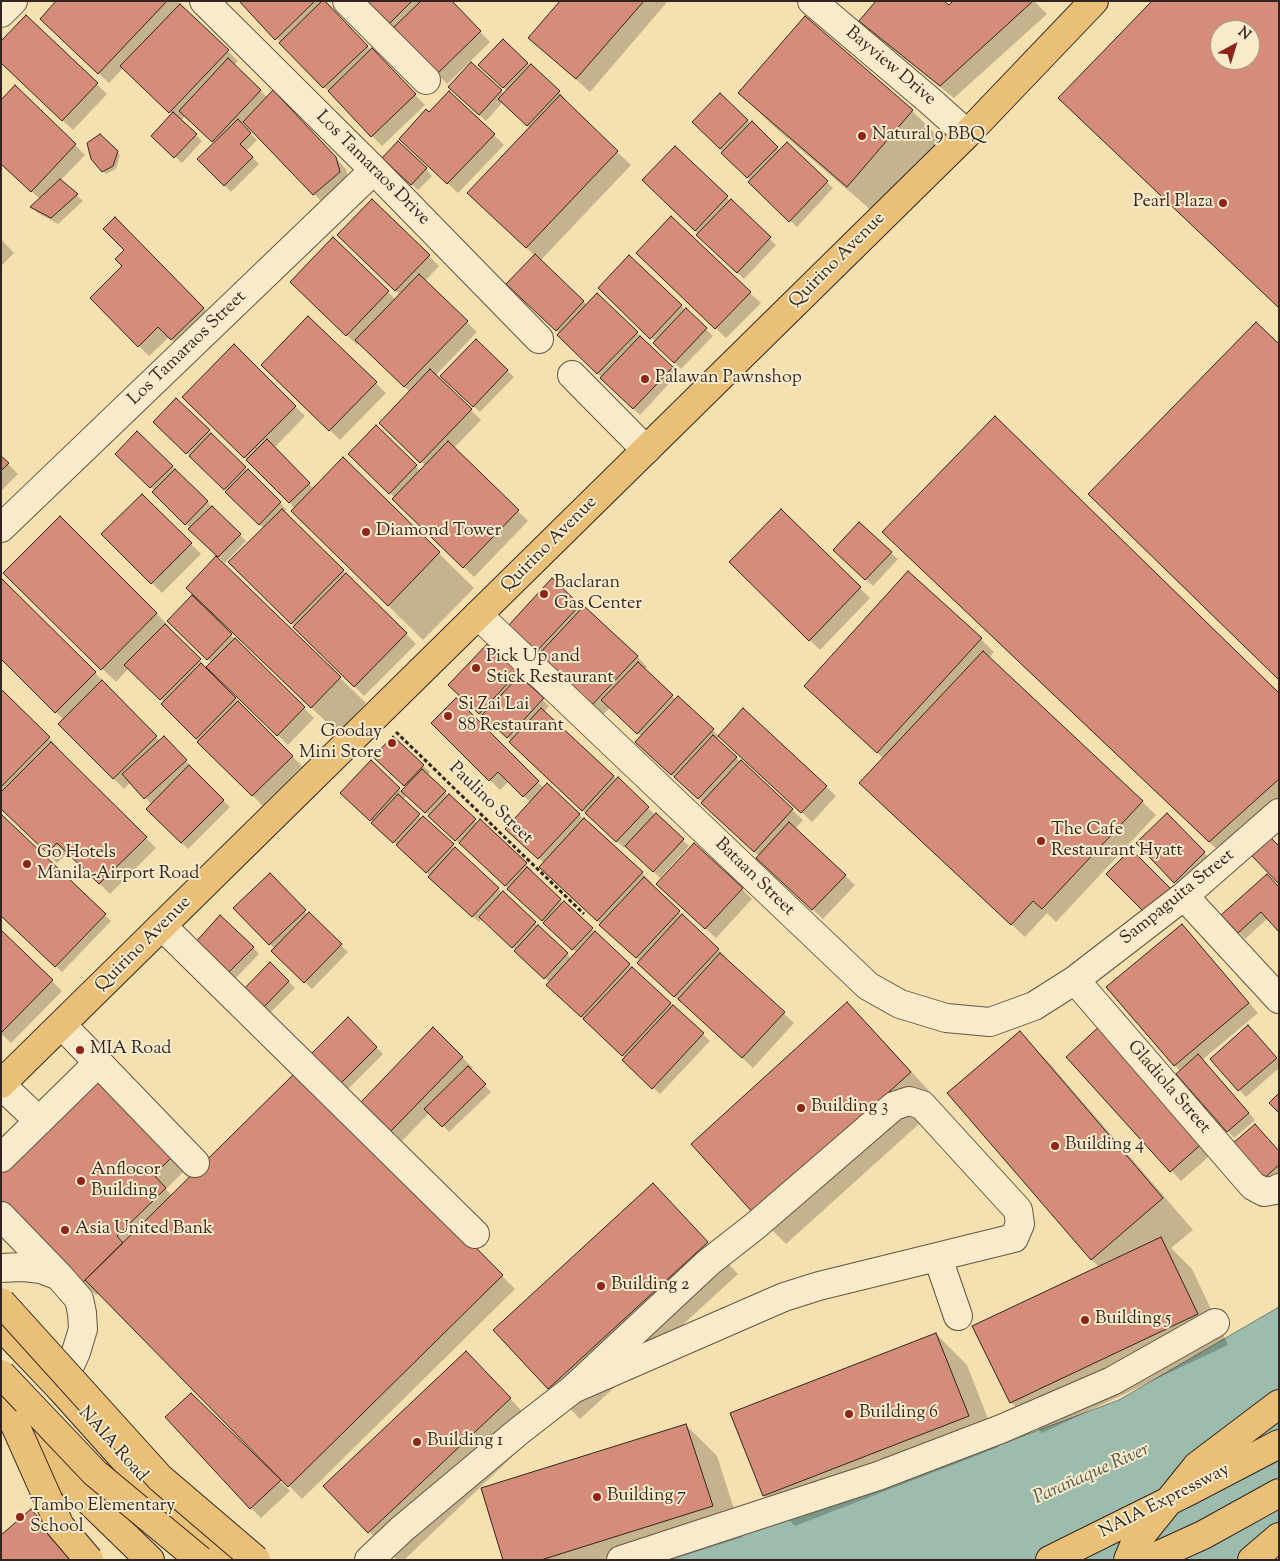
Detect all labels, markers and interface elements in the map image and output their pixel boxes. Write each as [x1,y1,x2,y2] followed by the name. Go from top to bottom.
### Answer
[1210,20,1260,70] north arrow
[840,23,940,111] street label: Bayview Drive
[1233,23,1254,45] text: N
[310,107,434,231] street label: Los Tamaraos Drive
[872,125,985,147] place label: Natural 9 BBQ
[856,130,868,142] marker: Natural 9 BBQ
[1133,192,1213,214] place label: Pearl Plaza
[1217,197,1229,209] marker: Pearl Plaza
[786,209,890,313] street label: Quirino Avenue
[124,287,252,411] street label: Los Tamaraos Street
[655,368,802,390] place label: Palawan Pawnshop
[639,373,651,385] marker: Palawan Pawnshop
[498,493,602,597] street label: Quirino Avenue
[376,521,501,543] place label: Diamond Tower
[360,526,372,538] marker: Diamond Tower
[554,573,642,616] place label: Baclaran Gas Center
[538,588,550,600] marker: Baclaran Gas Center
[486,647,614,690] place label: Pick Up and Stick Restaurant
[470,662,482,674] marker: Pick Up and Stick Restaurant
[458,695,564,738] place label: Si Zai Lai 88 Restaurant
[442,710,454,722] marker: Si Zai Lai 88 Restaurant
[299,722,382,764] place label: Gooday Mini Store
[386,737,398,749] marker: Gooday Mini Store
[443,758,537,850] street label: Paulino Street
[1051,820,1183,862] place label: The Cafe Restaurant Hyatt
[709,834,799,922] street label: Bataan Street
[1035,835,1047,847] marker: The Cafe Restaurant Hyatt
[37,843,199,886] place label: Go Hotels Manila-Airport Road
[1117,845,1239,951] street label: Sampaguita Street
[21,858,33,870] marker: Go Hotels Manila-Airport Road
[92,893,196,997] street label: Quirino Avenue
[1122,1037,1214,1139] street label: Gladiola Street
[90,1039,171,1061] place label: MIA Road
[74,1044,86,1056] marker: MIA Road
[811,1097,888,1119] place label: Building 3
[795,1102,807,1114] marker: Building 3
[1065,1135,1144,1157] place label: Building 4
[1049,1140,1061,1152] marker: Building 4
[91,1160,161,1202] place label: Anflocor Building
[75,1175,87,1187] marker: Anflocor Building
[75,1219,213,1241] place label: Asia United Bank
[59,1224,71,1236] marker: Asia United Bank
[611,1275,689,1297] place label: Building 2
[595,1280,607,1292] marker: Building 2
[1095,1309,1171,1331] place label: Building 5
[1079,1314,1091,1326] marker: Building 5
[73,1403,151,1487] street label: NAIA Road
[859,1403,938,1425] place label: Building 6
[843,1408,855,1420] marker: Building 6
[427,1431,503,1453] place label: Building 1
[411,1436,423,1448] marker: Building 1
[1030,1439,1154,1511] water label: Parañaque River
[1096,1460,1234,1544] street label: NAIA Expressway
[607,1486,686,1508] place label: Building 7
[591,1491,603,1503] marker: Building 7
[30,1496,175,1538] place label: Tambo Elementary School
[14,1511,26,1523] marker: Tambo Elementary School

